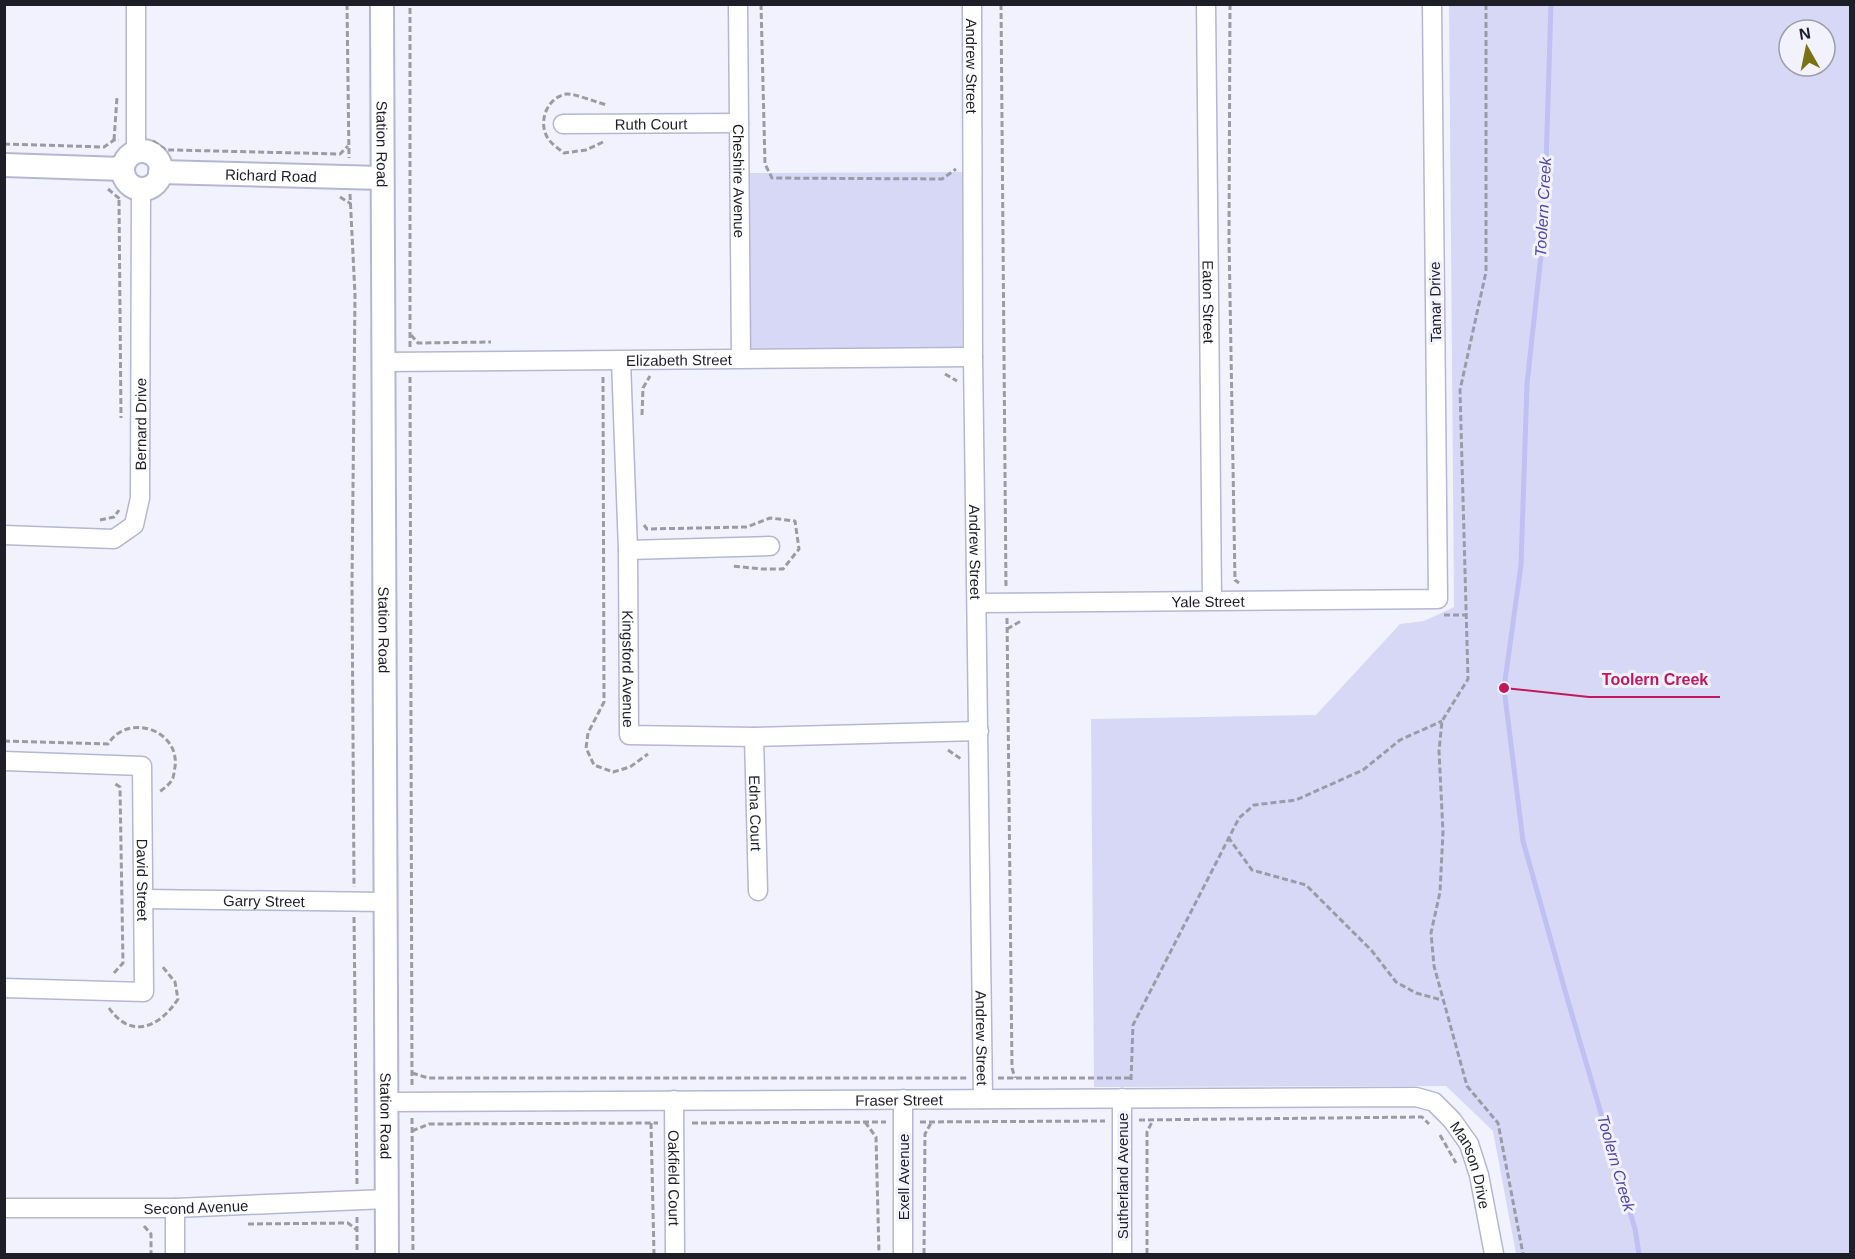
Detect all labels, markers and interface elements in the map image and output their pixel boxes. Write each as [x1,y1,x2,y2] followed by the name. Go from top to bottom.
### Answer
[964,18,981,114] street label: Andrew Street
[1777,18,1837,78] north arrow
[1798,24,1812,43] text: N
[374,101,391,187] street label: Station Road
[615,115,688,132] street label: Ruth Court
[731,124,748,238] street label: Cheshire Avenue
[1532,156,1554,257] water label: Toolern Creek
[225,165,317,185] street label: Richard Road
[1200,260,1218,345] street label: Eaton Street
[1426,261,1444,343] street label: Tamar Drive
[626,351,733,368] street label: Elizabeth Street
[132,378,149,470] street label: Bernard Drive
[966,504,985,600] street label: Andrew Street
[376,587,393,673] street label: Station Road
[1171,592,1245,610] street label: Yale Street
[620,610,637,728] street label: Kingsford Avenue
[1589,663,1720,697] callout: Toolern Creek
[1602,671,1708,688] text: Toolern Creek
[746,775,765,852] street label: Edna Court
[134,839,152,922] street label: David Street
[223,891,306,910] street label: Garry Street
[973,990,991,1086] street label: Andrew Street
[378,1073,395,1159] street label: Station Road
[855,1091,944,1108] street label: Fraser Street
[1114,1113,1131,1239] street label: Sutherland Avenue
[1594,1113,1638,1214] water label: Toolern Creek
[1447,1118,1494,1210] street label: Manson Drive
[666,1130,683,1227] street label: Oakfield Court
[895,1134,912,1220] street label: Exell Avenue
[144,1196,249,1217] street label: Second Avenue

